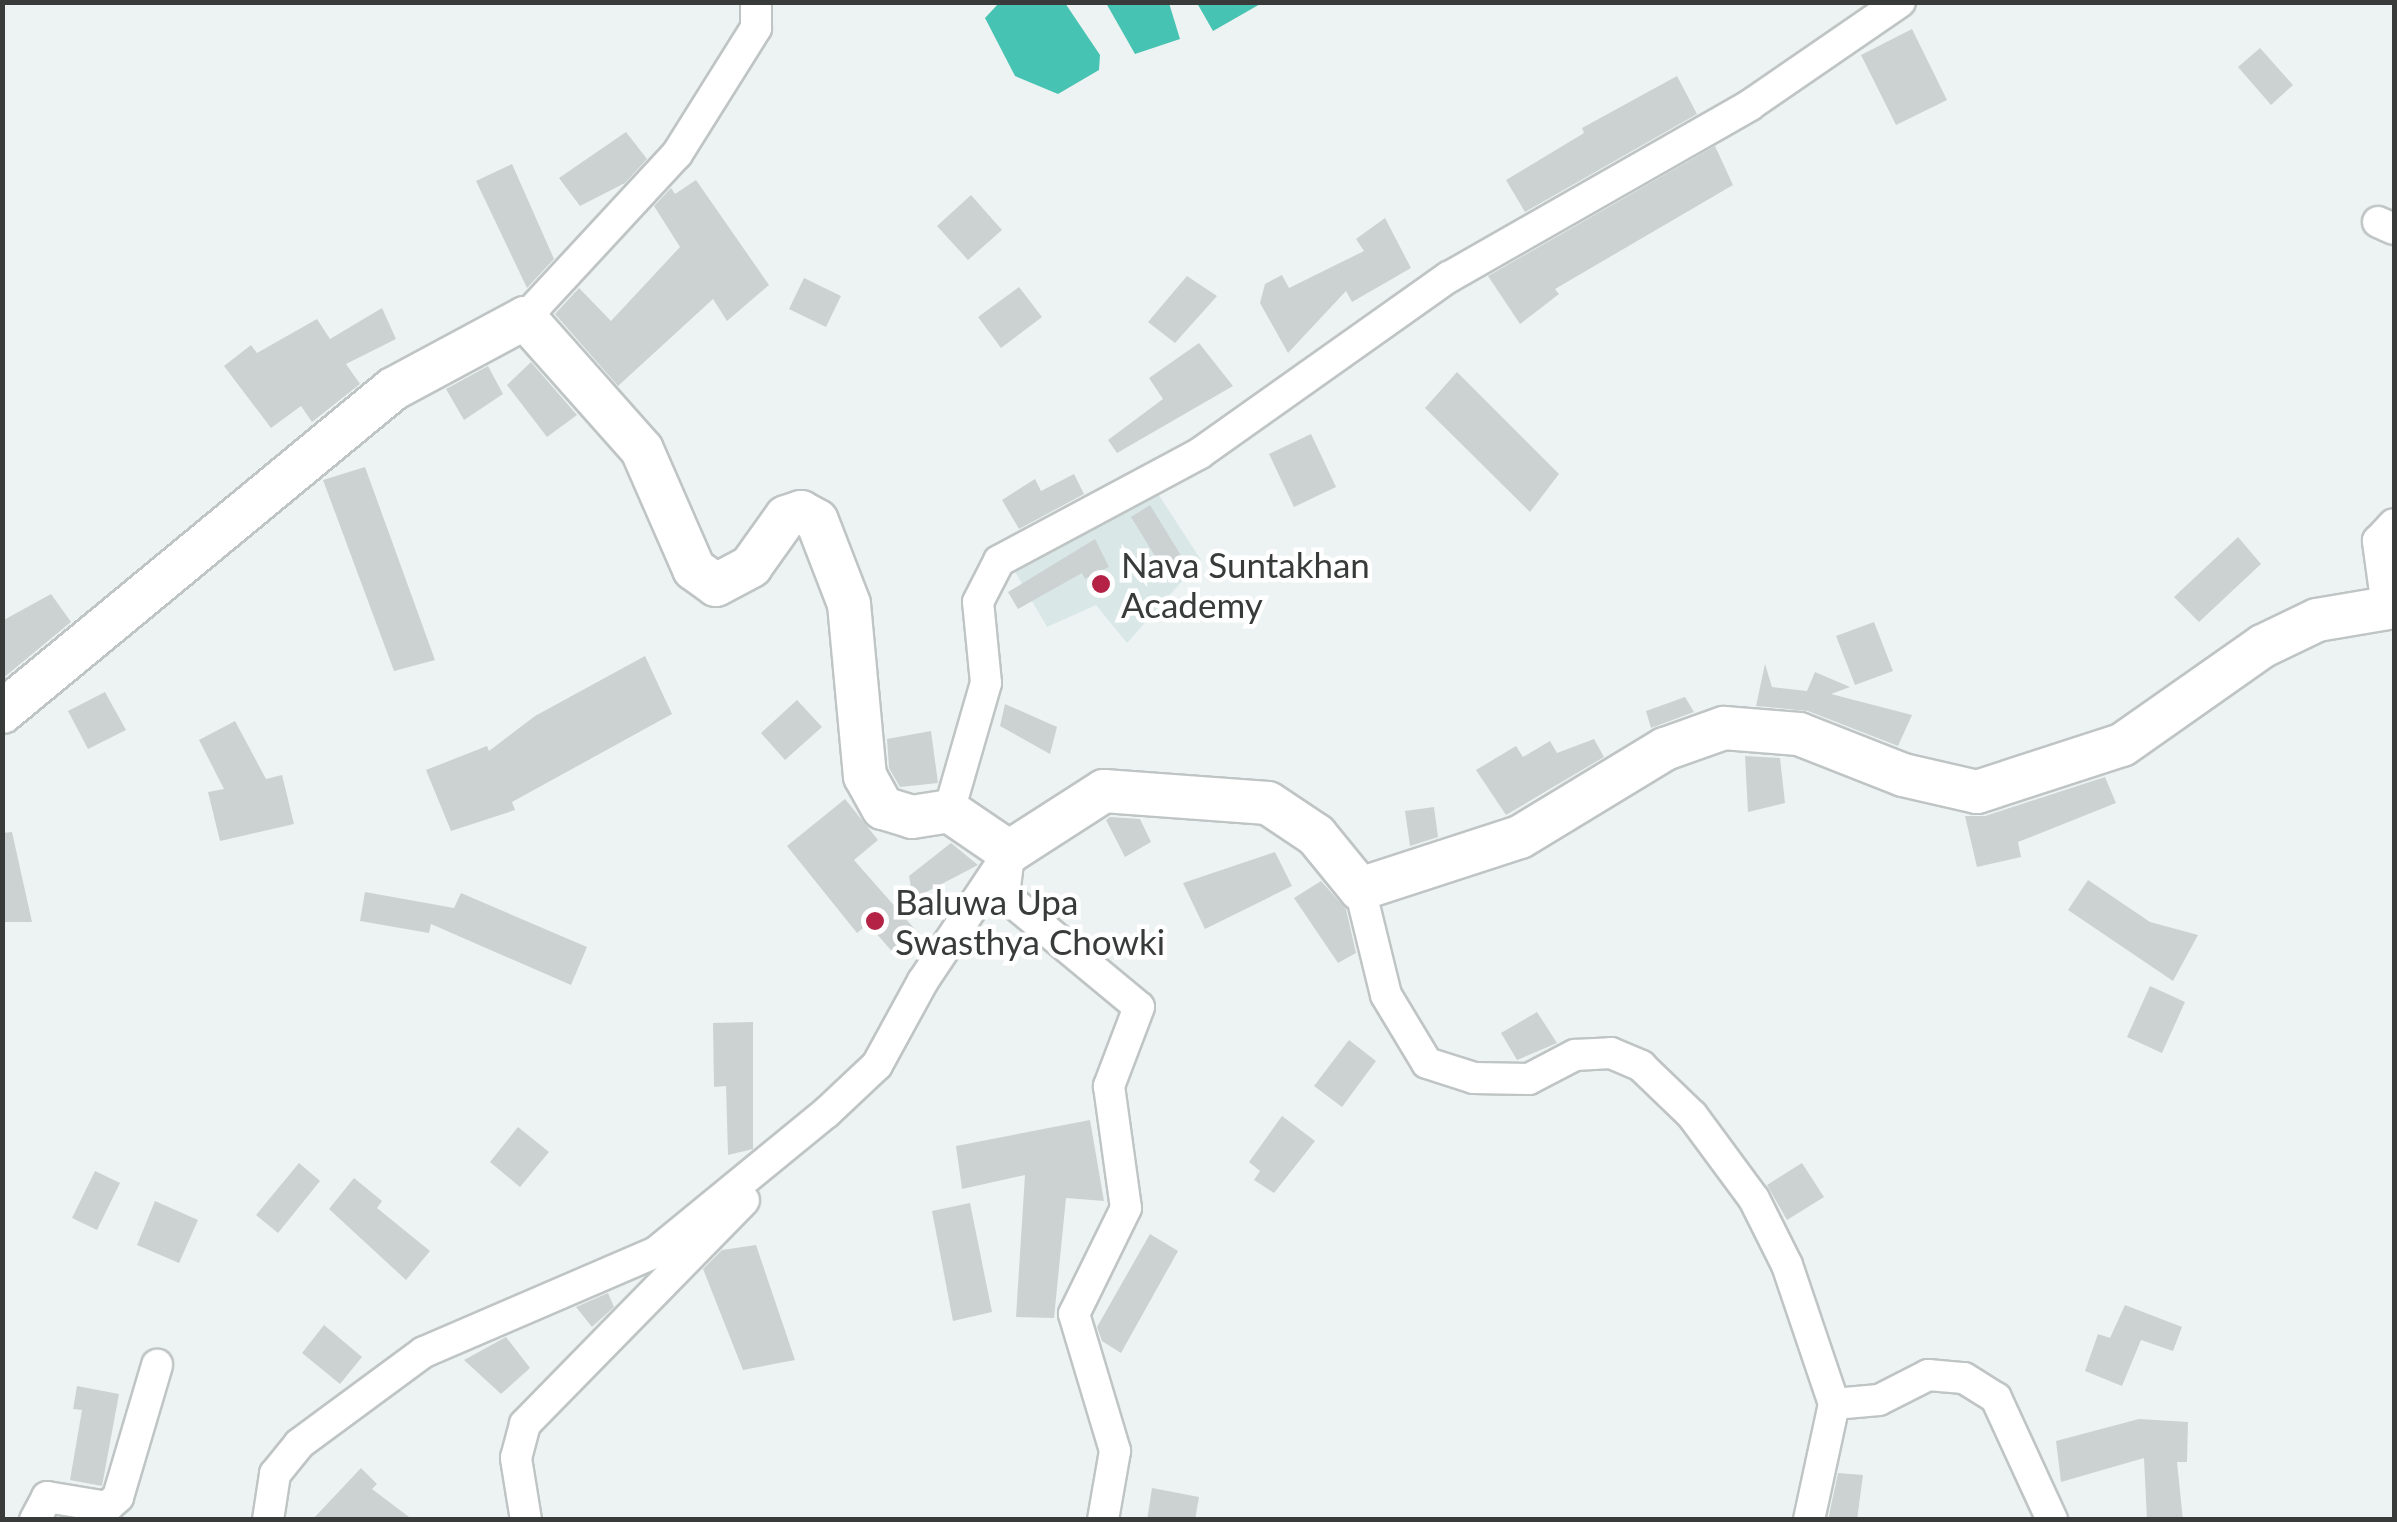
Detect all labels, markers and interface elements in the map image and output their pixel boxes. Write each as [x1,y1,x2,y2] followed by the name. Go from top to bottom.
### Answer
[1121,543,1370,625] place label: Nava Suntakhan Academy
[1090,573,1112,595] marker: Nava Suntakhan Academy
[895,880,1165,962] place label: Baluwa Upa Swasthya Chowki
[864,910,886,932] marker: Baluwa Upa Swasthya Chowki

